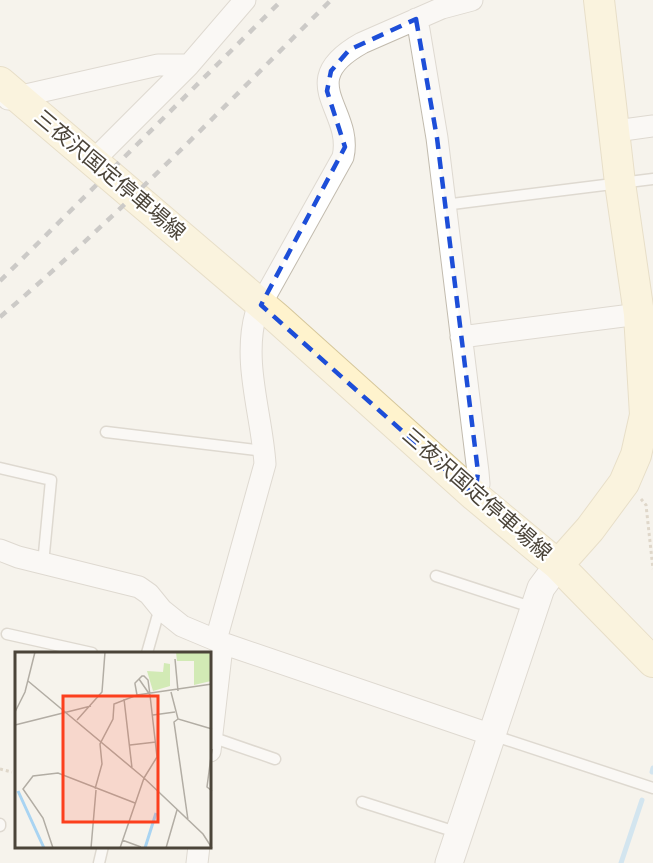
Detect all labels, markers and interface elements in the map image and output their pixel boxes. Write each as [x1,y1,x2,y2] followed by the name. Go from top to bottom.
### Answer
[29,104,191,246] street label: 三夜沢国定停車場線
[397,421,558,566] street label: 三夜沢国定停車場線
[15,652,212,848] inset map

